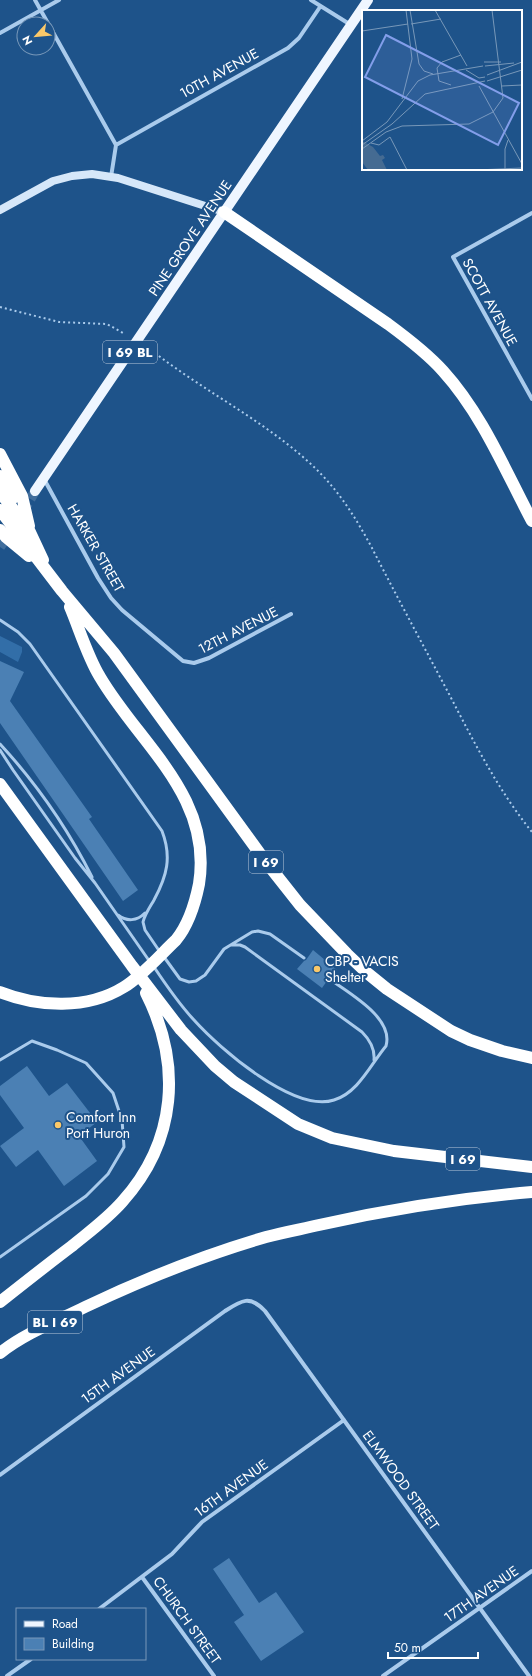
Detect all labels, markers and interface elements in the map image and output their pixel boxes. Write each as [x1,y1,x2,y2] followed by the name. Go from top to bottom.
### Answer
[362,10,522,170] inset map
[16,16,56,56] north arrow
[18,33,36,48] text: N
[176,43,262,103] street label: 10TH AVENUE
[144,176,236,300] street label: PINE GROVE AVENUE
[458,254,522,350] street label: SCOTT AVENUE
[103,341,157,363] road number: I 69 BL
[63,500,130,596] street label: HARKER STREET
[195,601,281,659] street label: 12TH AVENUE
[249,851,283,873] road number: I 69
[325,951,399,987] place label: CBP - VACIS Shelter
[312,964,322,974] marker: CBP - VACIS Shelter
[66,1107,136,1143] place label: Comfort Inn Port Huron
[53,1120,63,1130] marker: Comfort Inn Port Huron
[446,1148,480,1170] road number: I 69
[28,1311,82,1333] road number: BL I 69
[77,1341,159,1409] street label: 15TH AVENUE
[358,1426,444,1534] street label: ELMWOOD STREET
[190,1454,272,1522] street label: 16TH AVENUE
[440,1561,522,1627] street label: 17TH AVENUE
[148,1572,226,1668] street label: CHURCH STREET
[16,1608,146,1660] legend
[52,1615,78,1633] text: Road
[388,1634,478,1660] scale bar
[52,1635,94,1653] text: Building
[394,1639,421,1657] text: 50 m

